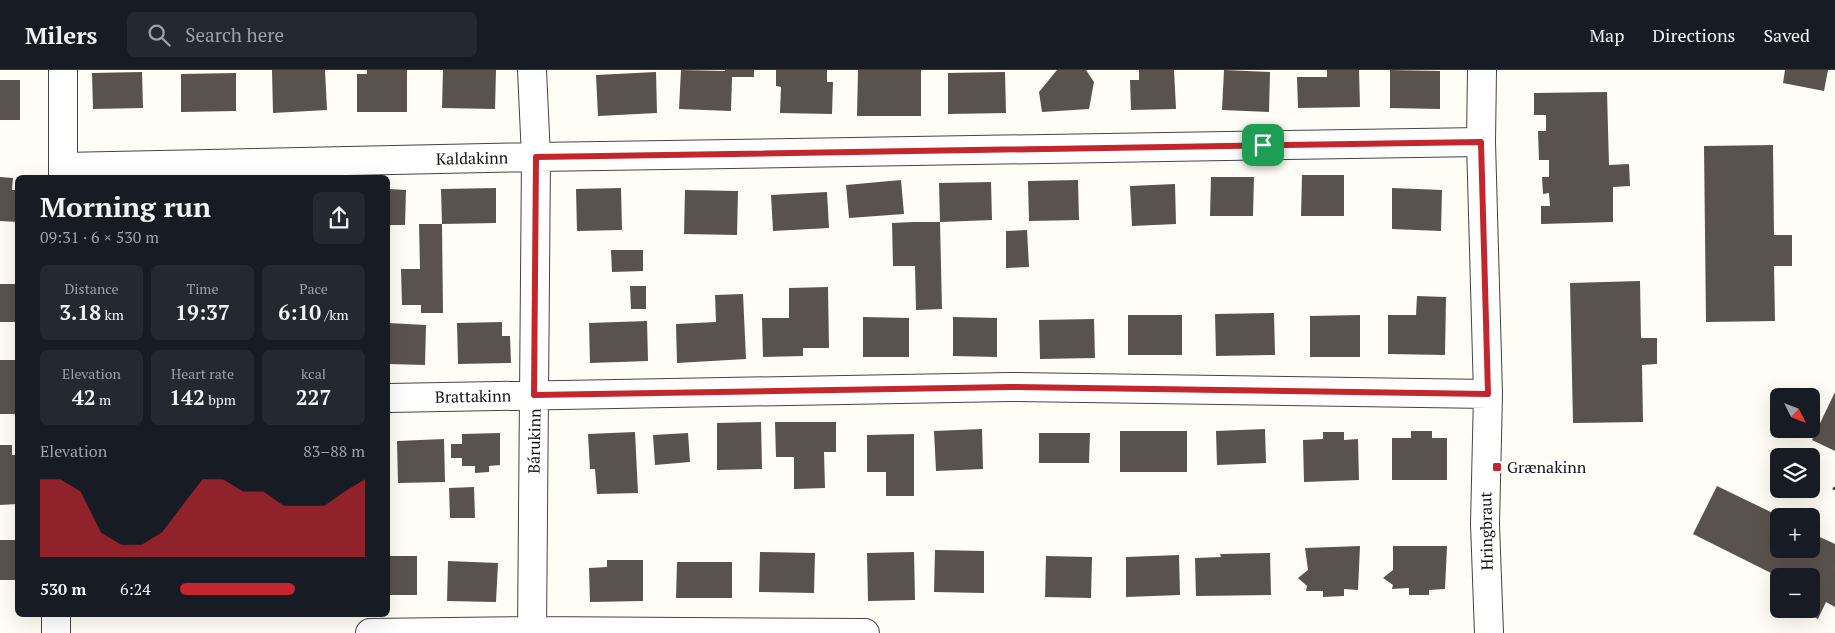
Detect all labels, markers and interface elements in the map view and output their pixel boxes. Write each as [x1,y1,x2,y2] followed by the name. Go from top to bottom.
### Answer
[127,12,477,57] search box
[25,19,97,51] text: Milers
[145,21,173,49] icon: search
[185,22,284,47] text: Search here
[1589,23,1624,47] text: Map
[1652,23,1735,47] text: Directions
[1763,23,1810,47] text: Saved
[1242,124,1284,166] pin
[1249,131,1277,159] icon: arrive
[436,146,509,170] street label: Kaldakinn
[40,188,211,225] text: Morning run
[313,192,365,244] button: share
[40,226,159,248] text: 09:31 · 6 × 530 m
[64,279,119,298] text: Distance
[186,279,219,298] text: Time
[299,279,328,298] text: Pace
[59,298,101,326] text: 3.18
[175,298,230,326] text: 19:37
[278,298,321,326] text: 6:10
[101,305,124,324] text: km
[321,305,349,324] text: /km
[62,364,121,383] text: Elevation
[171,364,234,383] text: Heart rate
[301,364,326,383] text: kcal
[72,383,96,411] text: 42
[169,383,205,411] text: 142
[296,383,331,411] text: 227
[435,384,512,408] street label: Brattakinn
[1770,388,1820,438] north arrow
[1770,388,1820,618] map controls
[96,390,111,409] text: m
[205,390,236,409] text: bpm
[522,408,546,474] street label: Bárukinn
[40,440,107,462] text: Elevation
[303,440,365,462] text: 83–88 m
[1770,448,1820,498] button: layers
[1507,456,1587,478] place label: Grænakinn
[1491,461,1503,473] marker: Grænakinn
[1474,491,1498,570] street label: Hringbraut
[1770,508,1820,558] button: +
[1770,568,1820,618] button: −
[40,578,86,600] text: 530 m
[120,578,151,600] text: 6:24

